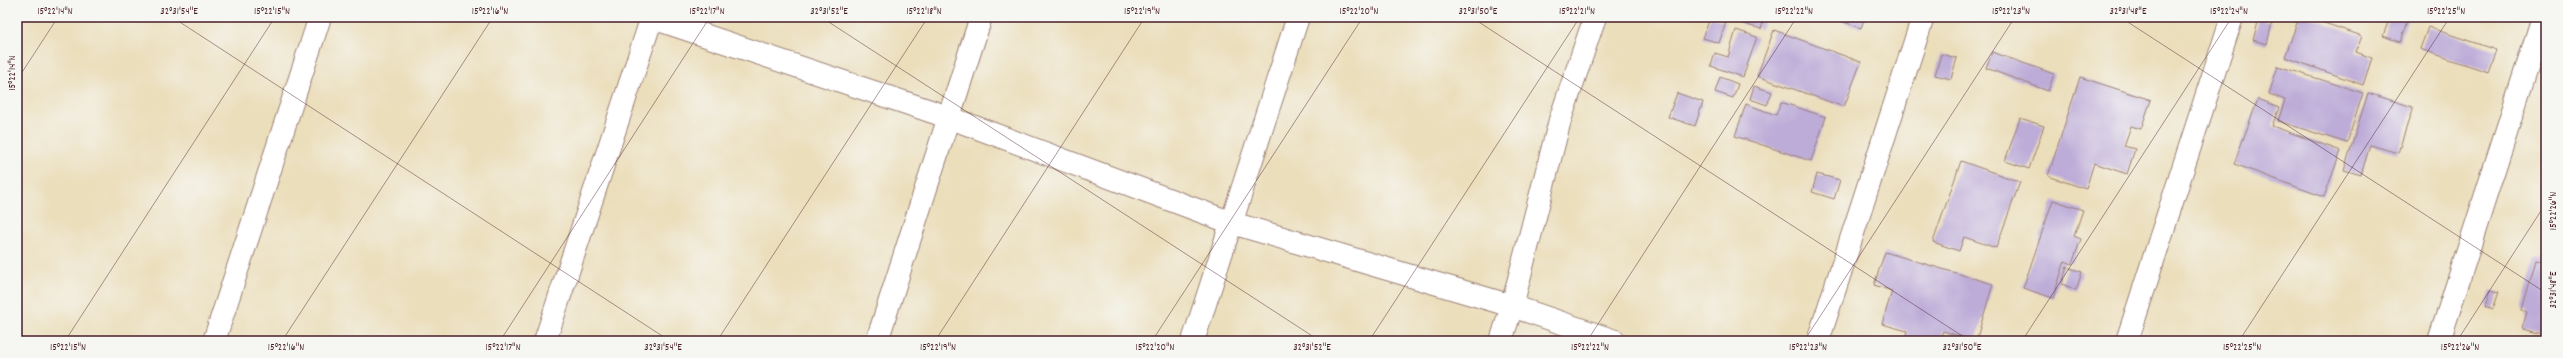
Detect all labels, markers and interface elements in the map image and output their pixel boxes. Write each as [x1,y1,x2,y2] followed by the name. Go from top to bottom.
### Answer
[37,5,73,19] text: 15°22'14"N
[160,5,198,19] text: 32°31'54"E
[254,5,290,19] text: 15°22'15"N
[472,5,508,19] text: 15°22'16"N
[689,5,725,19] text: 15°22'17"N
[810,5,848,19] text: 32°31'52"E
[906,5,942,19] text: 15°22'18"N
[1124,5,1160,19] text: 15°22'19"N
[1339,5,1379,19] text: 15°22'20"N
[1459,5,1498,19] text: 32°31'50"E
[1559,5,1595,19] text: 15°22'21"N
[1775,5,1813,19] text: 15°22'22"N
[1992,5,2030,19] text: 15°22'23"N
[2110,5,2147,19] text: 32°31'48"E
[2210,5,2248,19] text: 15°22'24"N
[2427,5,2465,19] text: 15°22'25"N
[6,55,20,91] text: 15°22'14"N
[2547,192,2561,230] text: 15°22'26"N
[2547,271,2561,308] text: 32°31'48"E
[50,341,86,355] text: 15°22'15"N
[268,341,304,355] text: 15°22'16"N
[485,341,521,355] text: 15°22'17"N
[644,341,682,355] text: 32°31'54"E
[920,341,956,355] text: 15°22'19"N
[1135,341,1175,355] text: 15°22'20"N
[1293,341,1331,355] text: 32°31'52"E
[1571,341,1609,355] text: 15°22'22"N
[1789,341,1827,355] text: 15°22'23"N
[1943,341,1982,355] text: 32°31'50"E
[2223,341,2261,355] text: 15°22'25"N
[2441,341,2479,355] text: 15°22'26"N

